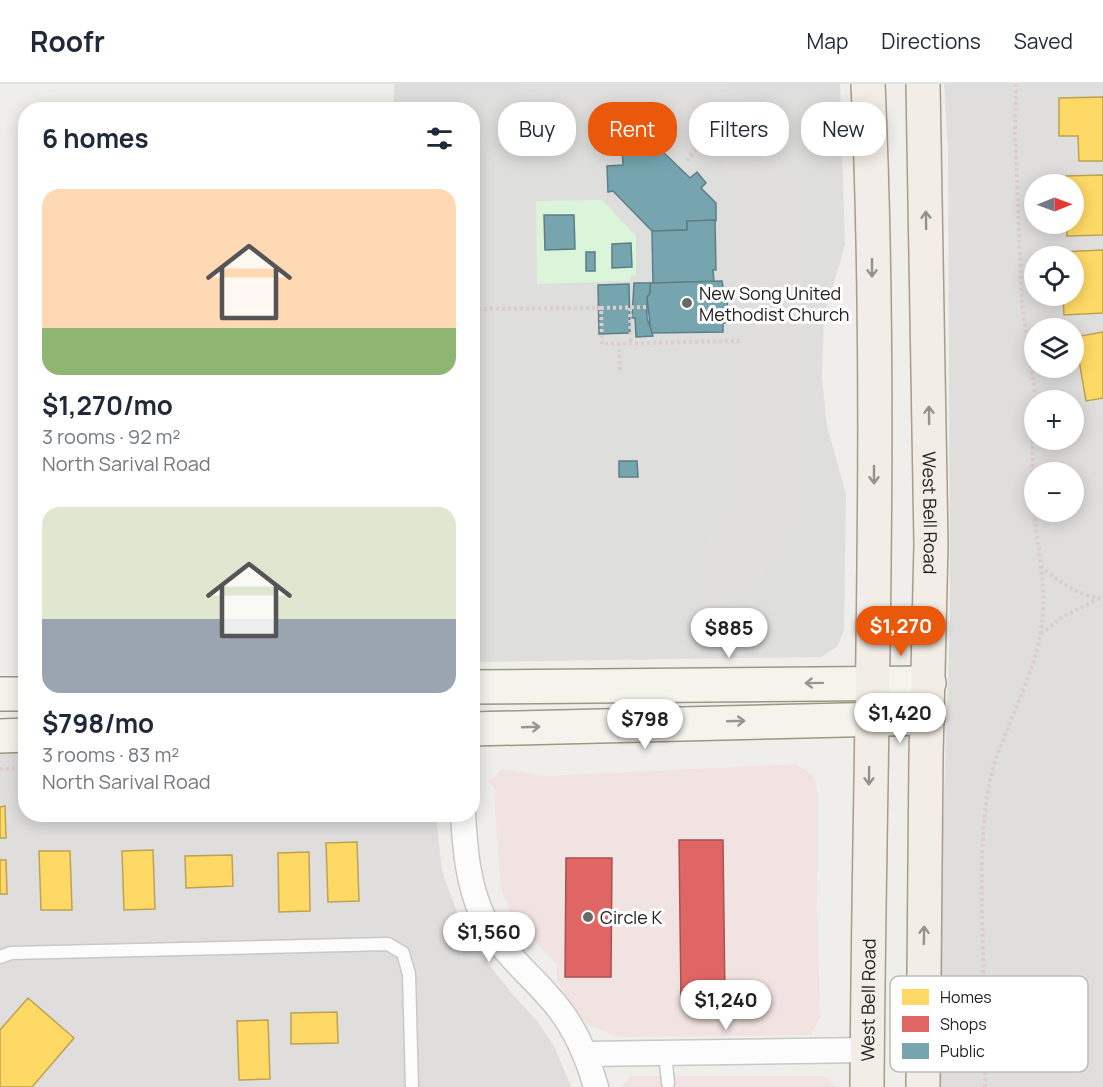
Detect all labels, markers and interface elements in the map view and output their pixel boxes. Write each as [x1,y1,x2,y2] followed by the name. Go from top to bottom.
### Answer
[30,22,105,60] text: Roofr
[807,27,848,55] text: Map
[881,27,981,55] text: Directions
[1014,27,1073,55] text: Saved
[498,102,576,156] chip: Buy
[588,102,677,156] chip: Rent
[689,102,789,156] chip: Filters
[801,102,886,156] chip: New
[42,120,149,156] text: 6 homes
[423,122,456,155] icon: filters
[1024,174,1084,234] north arrow
[1024,174,1084,522] map controls
[920,210,932,230] one-way arrow
[195,228,303,336] icon: home
[1024,246,1084,306] button: locate
[866,258,878,278] one-way arrow
[699,281,850,326] place label: New Song United Methodist Church
[680,296,694,310] marker: New Song United Methodist Church
[1024,318,1084,378] button: layers
[42,387,173,423] text: $1,270/mo
[1024,390,1084,450] button: +
[923,405,935,425] one-way arrow
[42,423,181,450] text: 3 rooms · 92 m²
[42,450,211,477] text: North Sarival Road
[917,451,943,575] street label: West Bell Road
[1024,462,1084,522] button: −
[868,464,879,484] one-way arrow
[195,546,303,654] icon: home
[852,606,950,657] pin: $1,270
[693,608,765,659] pin: $885
[870,612,932,639] text: $1,270
[705,614,753,641] text: $885
[805,678,825,689] one-way arrow
[851,693,949,744] pin: $1,420
[609,699,681,750] pin: $798
[868,699,932,726] text: $1,420
[42,705,154,741] text: $798/mo
[621,705,669,732] text: $798
[726,716,746,727] one-way arrow
[520,722,540,733] one-way arrow
[42,741,179,768] text: 3 rooms · 83 m²
[864,766,875,786] one-way arrow
[42,768,211,795] text: North Sarival Road
[600,905,662,929] place label: Circle K
[581,910,595,924] marker: Circle K
[440,912,538,963] pin: $1,560
[457,918,521,945] text: $1,560
[918,926,930,946] one-way arrow
[855,938,881,1062] street label: West Bell Road
[890,976,1088,1072] legend
[677,980,775,1031] pin: $1,240
[694,986,758,1013] text: $1,240
[940,986,992,1008] text: Homes
[940,1013,987,1035] text: Shops
[940,1040,985,1062] text: Public

